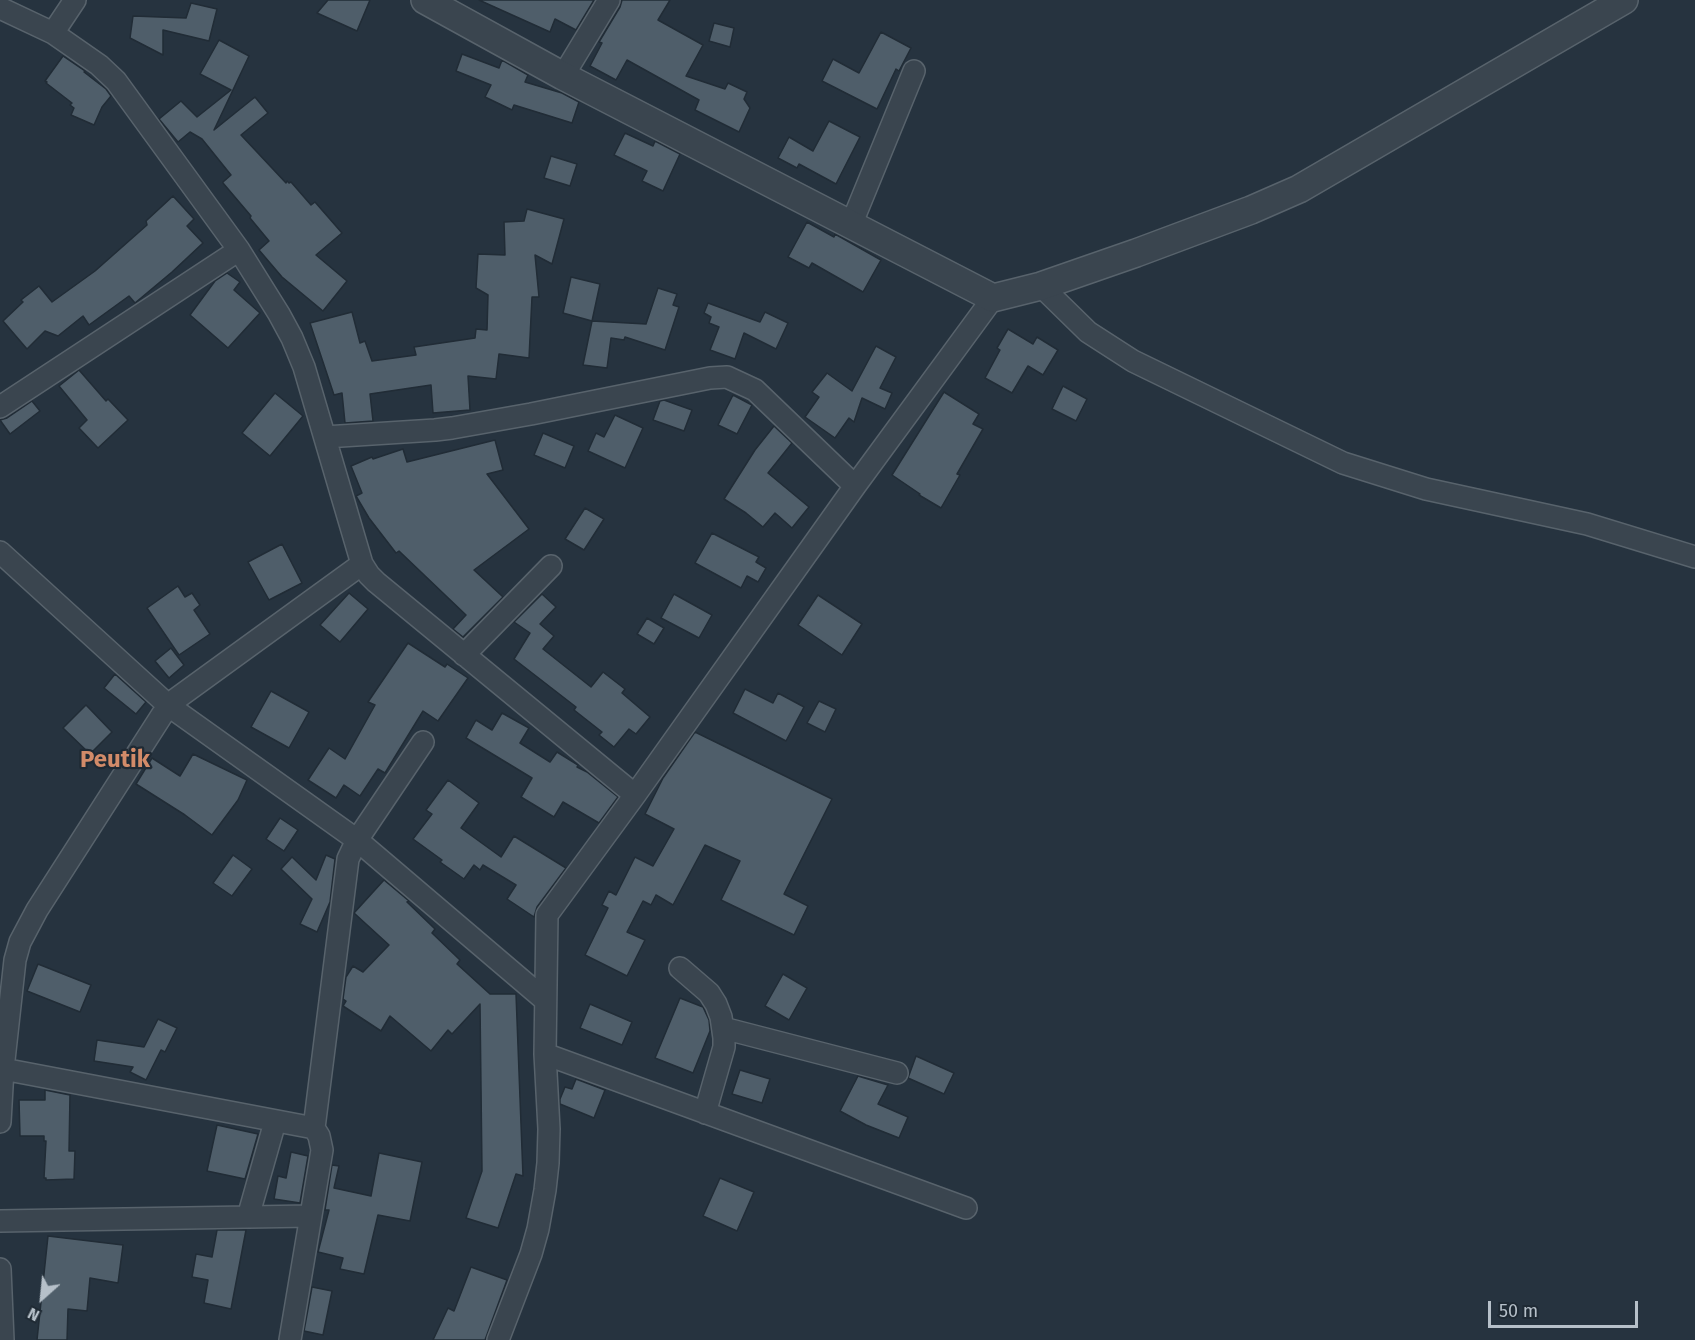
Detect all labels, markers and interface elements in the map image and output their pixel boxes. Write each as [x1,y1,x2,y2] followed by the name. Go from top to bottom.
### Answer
[80,746,150,774] district label: Peutik
[12,1268,72,1328] north arrow
[1491,1289,1641,1327] scale bar
[1499,1300,1538,1322] text: 50 m
[25,1304,43,1325] text: N

